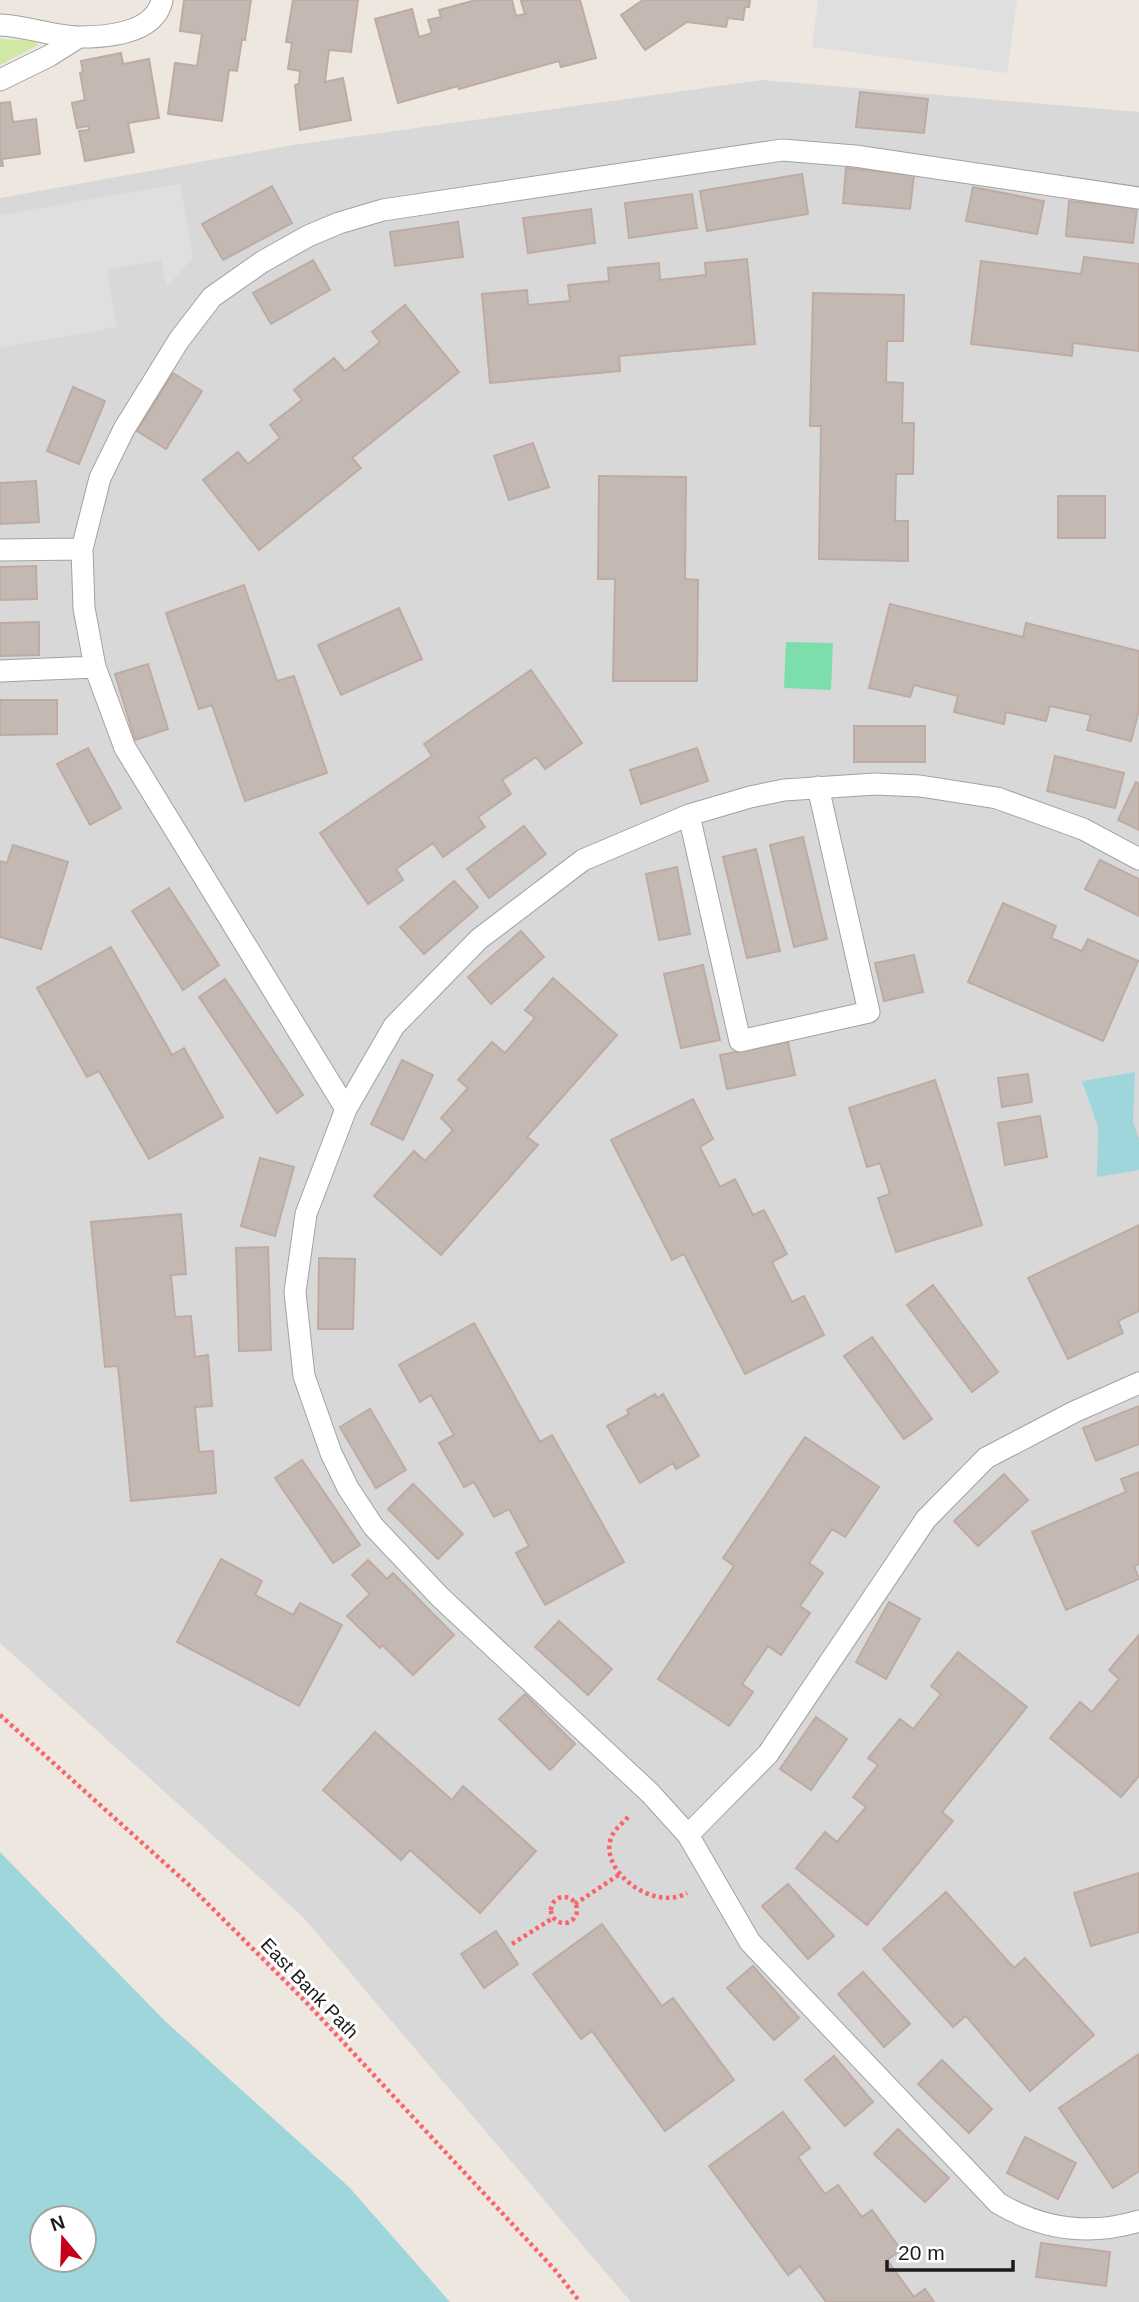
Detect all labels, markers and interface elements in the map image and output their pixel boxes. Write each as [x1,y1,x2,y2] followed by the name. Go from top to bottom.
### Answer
[257,1934,363,2043] street label: East Bank Path
[28,2204,98,2274] north arrow
[48,2211,68,2236] text: N
[887,2228,1013,2272] scale bar
[898,2241,945,2264] text: 20 m

